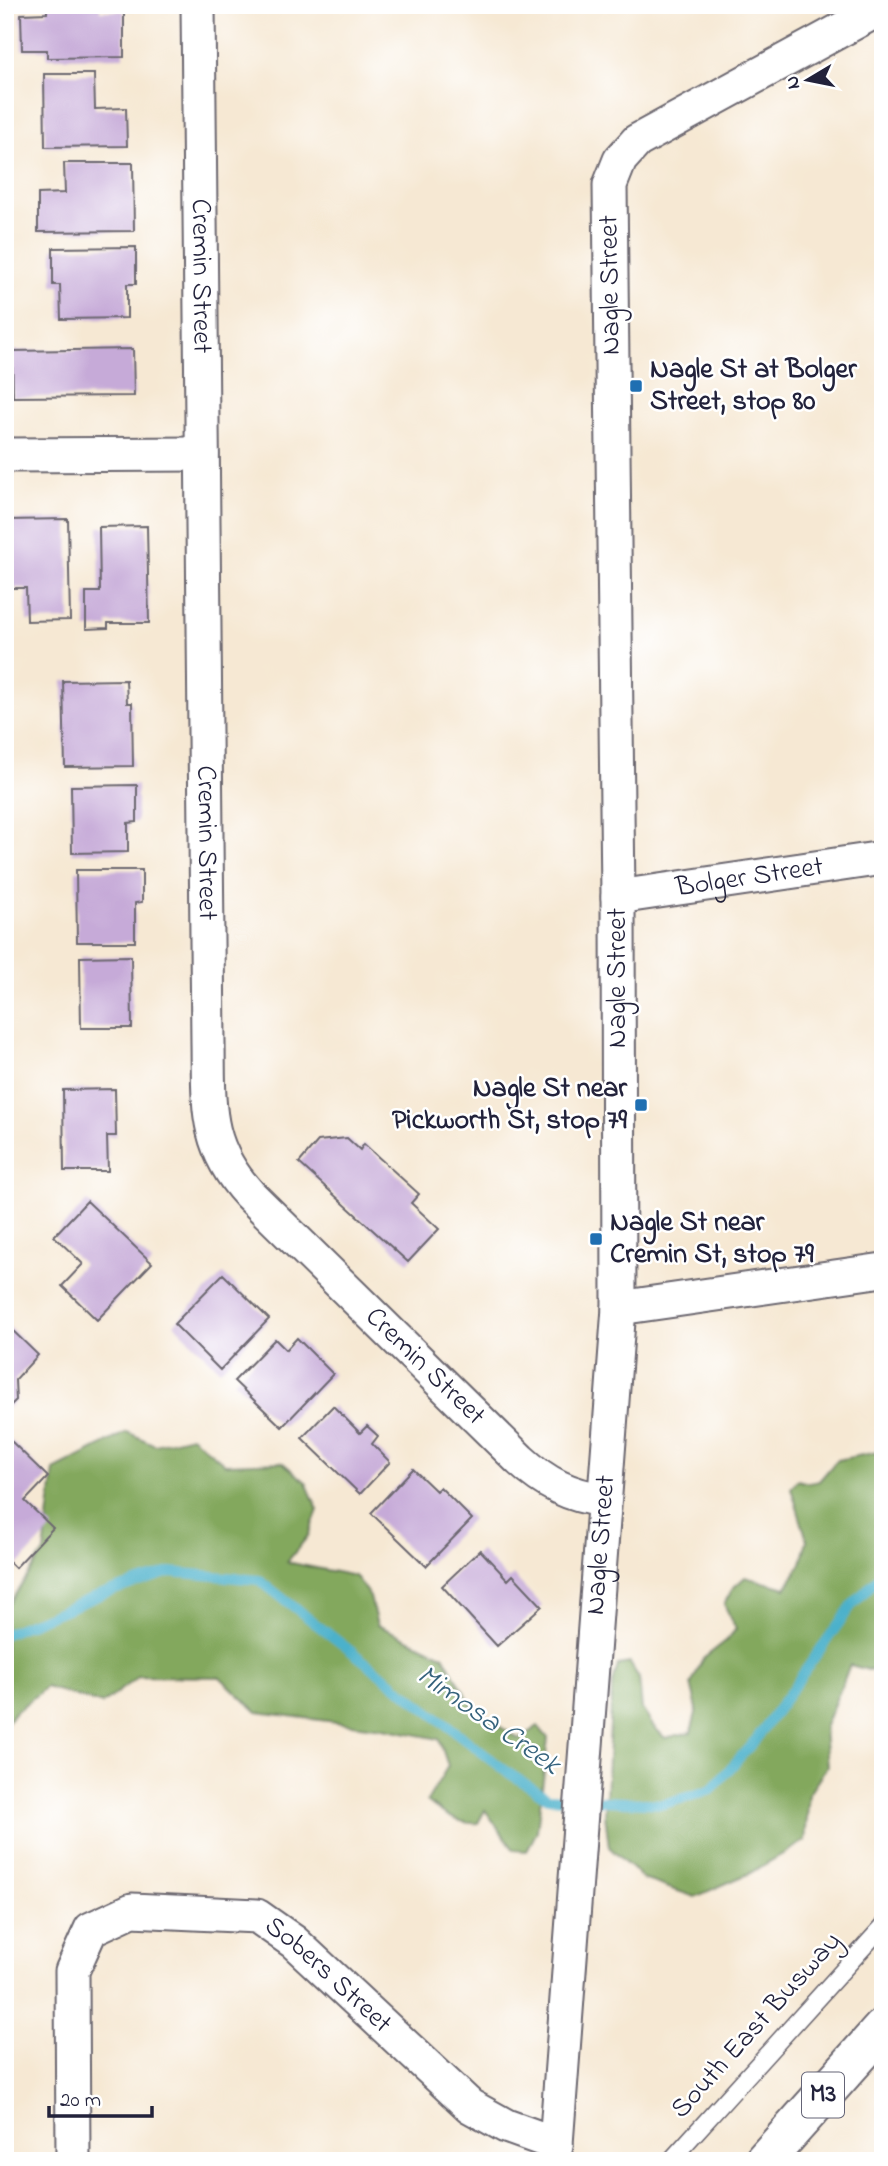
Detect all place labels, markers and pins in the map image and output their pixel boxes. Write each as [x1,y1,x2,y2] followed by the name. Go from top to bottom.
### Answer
[650,350,858,423] place label: Nagle St at Bolger Street, stop 80
[628,378,644,394] marker: Nagle St at Bolger Street, stop 80
[392,1069,628,1142] place label: Nagle St near Pickworth St, stop 79
[633,1097,649,1113] marker: Nagle St near Pickworth St, stop 79
[610,1203,814,1276] place label: Nagle St near Cremin St, stop 79
[588,1231,604,1247] marker: Nagle St near Cremin St, stop 79

